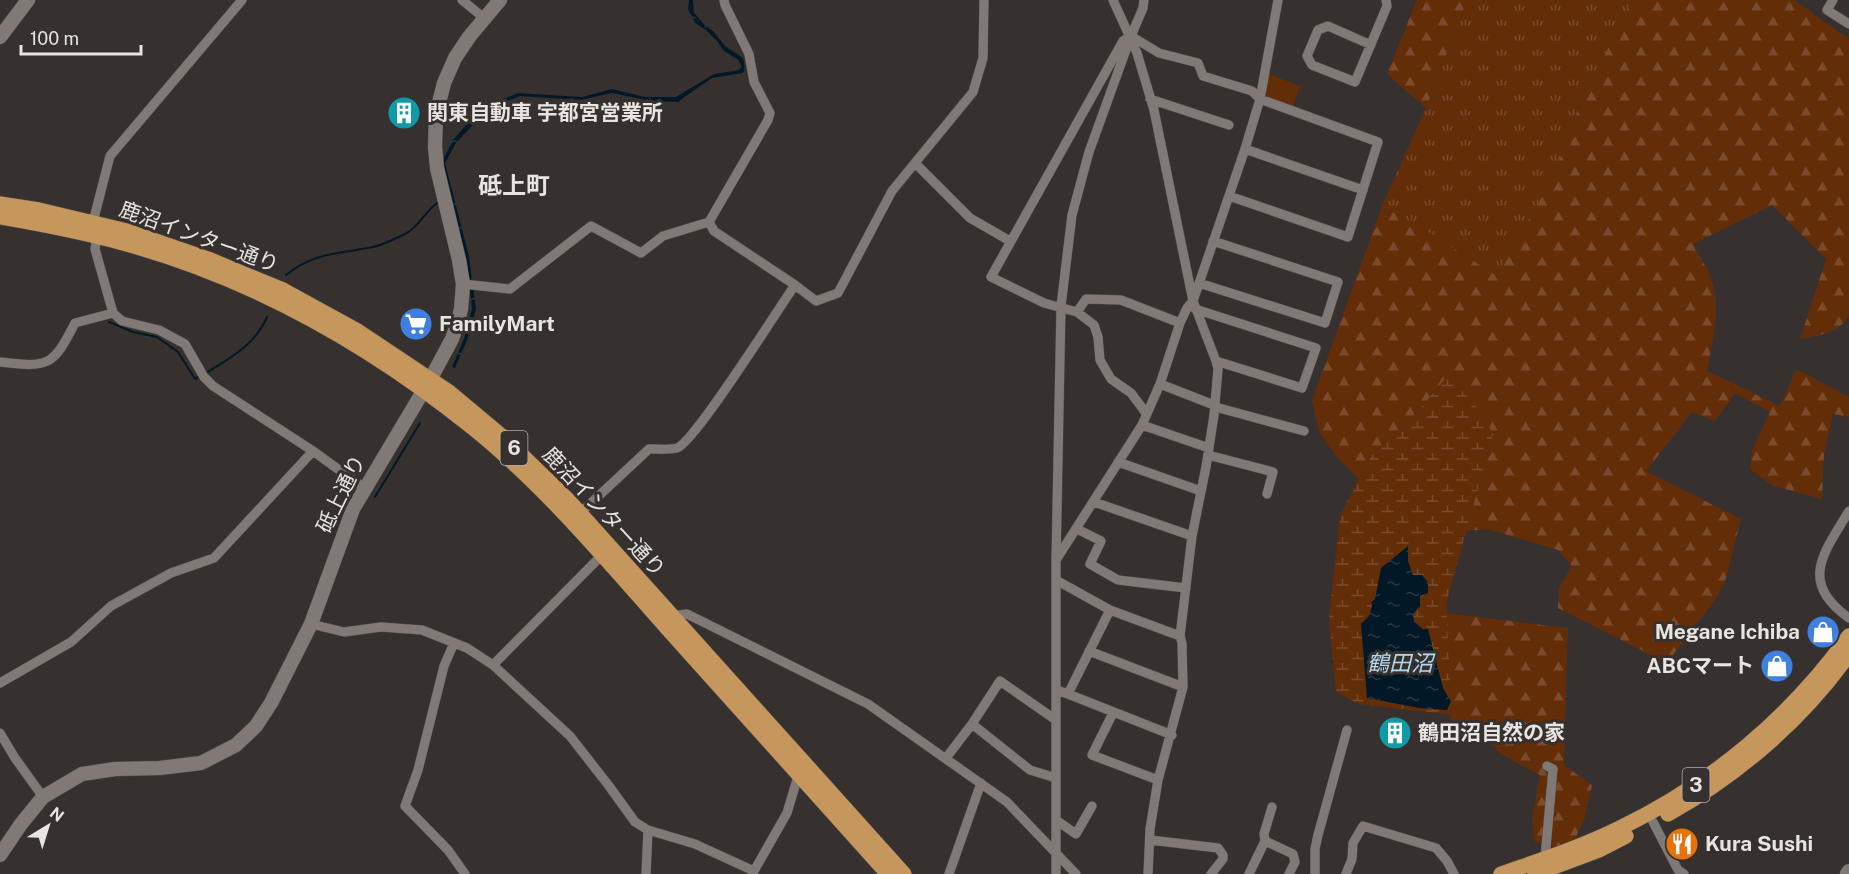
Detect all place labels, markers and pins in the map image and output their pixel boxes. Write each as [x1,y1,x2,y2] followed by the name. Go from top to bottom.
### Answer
[386,95,422,131] building icon: 関東自動車 宇都宮営業所
[427,100,663,125] place label: 関東自動車 宇都宮営業所
[398,306,434,342] supermarket icon: FamilyMart
[439,311,555,336] place label: FamilyMart
[1805,614,1841,650] shop icon: Megane Ichiba
[1655,619,1800,644] place label: Megane Ichiba
[1759,648,1795,684] shop icon: ABCマート
[1646,653,1754,678] place label: ABCマート
[1377,715,1413,751] building icon: 鶴田沼自然の家
[1418,720,1565,745] place label: 鶴田沼自然の家
[1664,826,1700,862] restaurant icon: Kura Sushi
[1705,831,1813,856] place label: Kura Sushi

